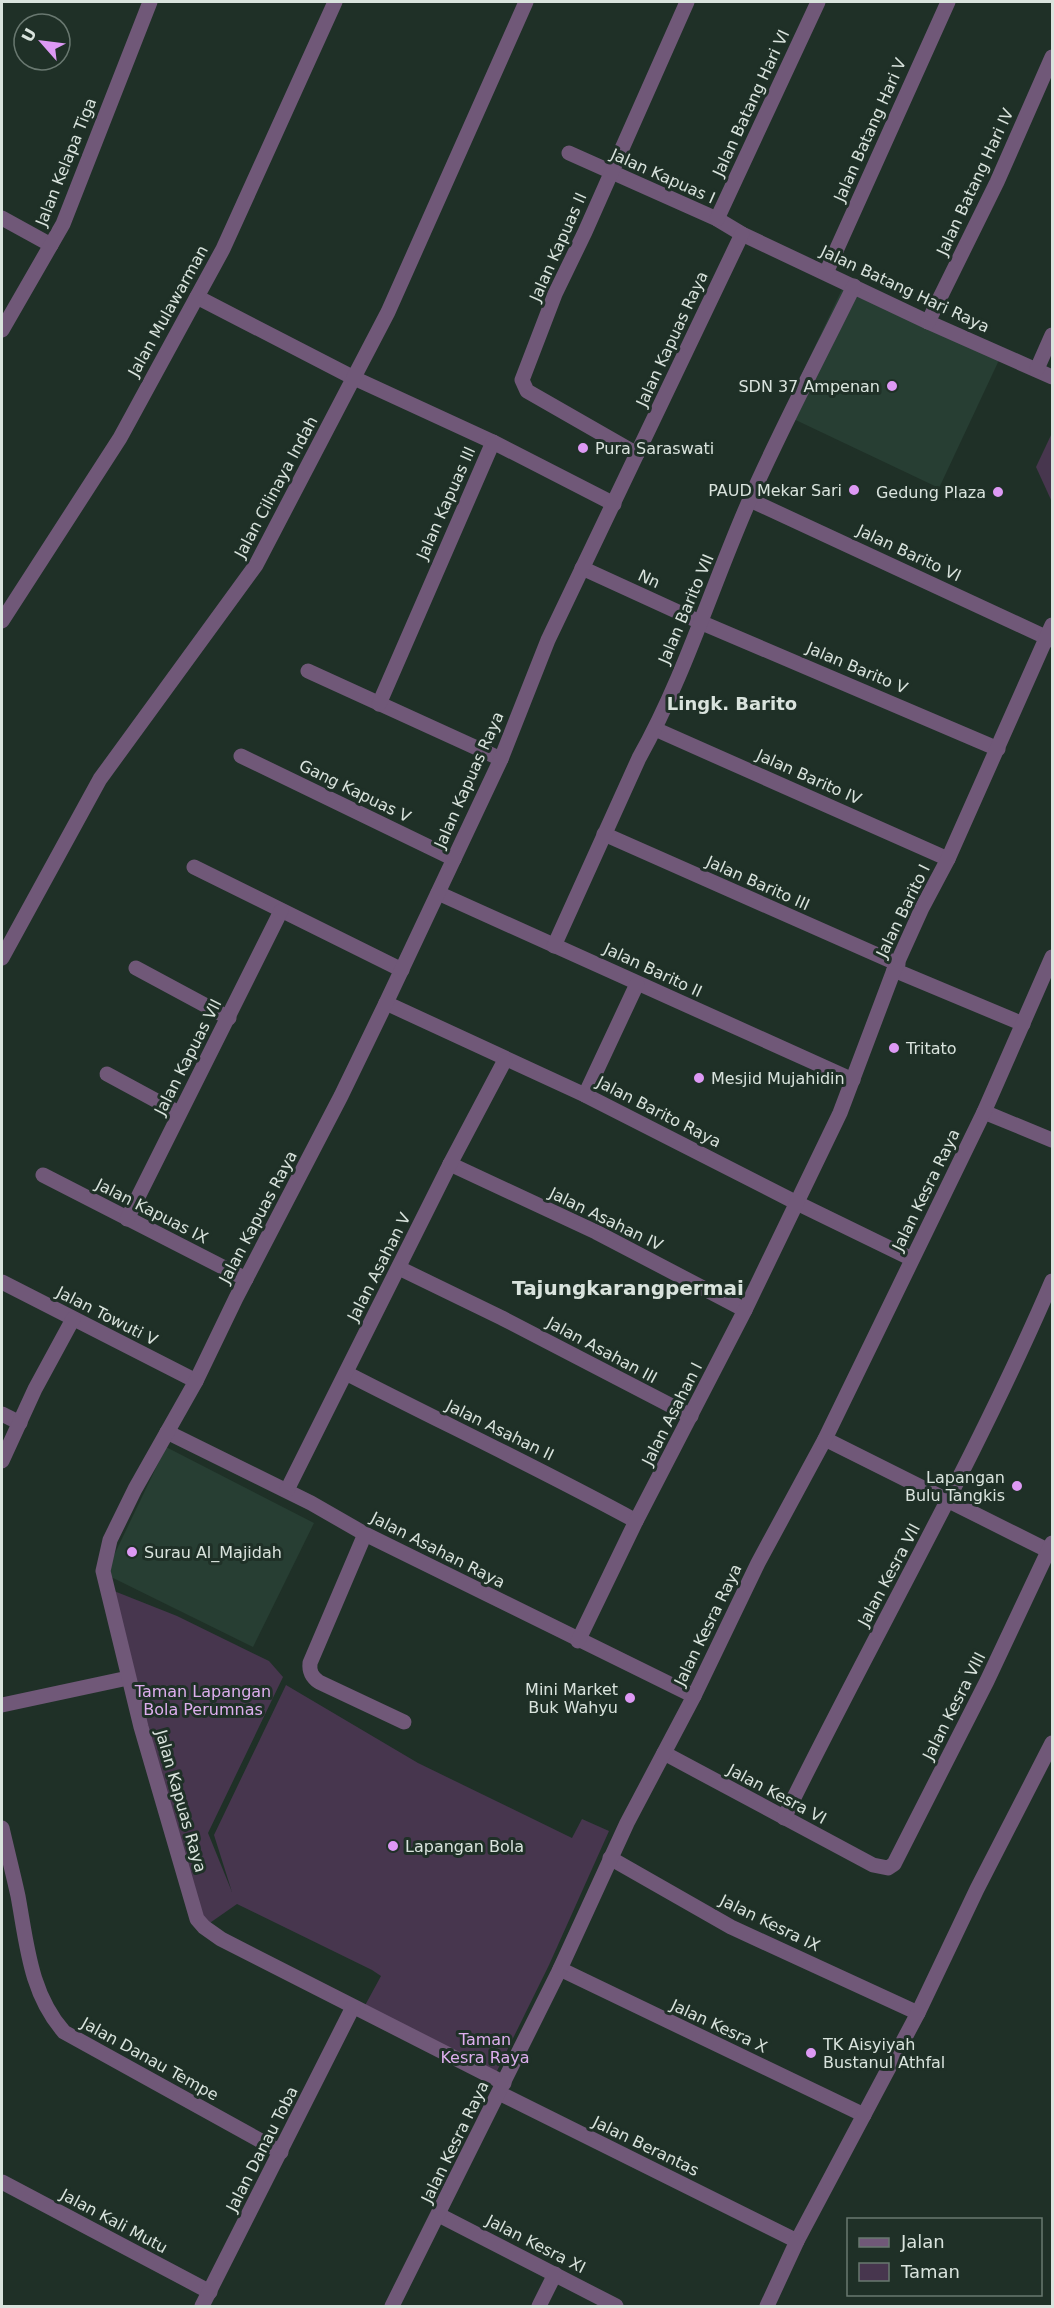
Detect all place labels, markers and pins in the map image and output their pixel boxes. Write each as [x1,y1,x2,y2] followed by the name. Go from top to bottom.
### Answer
[738,377,880,396] place label: SDN 37 Ampenan
[885,379,899,393] marker: SDN 37 Ampenan
[595,439,714,458] place label: Pura Saraswati
[576,441,590,455] marker: Pura Saraswati
[708,481,842,500] place label: PAUD Mekar Sari
[847,483,861,497] marker: PAUD Mekar Sari
[876,483,986,502] place label: Gedung Plaza
[991,485,1005,499] marker: Gedung Plaza
[905,1039,957,1058] place label: Tritato
[887,1041,901,1055] marker: Tritato
[711,1069,845,1088] place label: Mesjid Mujahidin
[692,1071,706,1085] marker: Mesjid Mujahidin
[905,1468,1005,1505] place label: Lapangan Bulu Tangkis
[1010,1479,1024,1493] marker: Lapangan Bulu Tangkis
[144,1543,282,1563] place label: Surau Al_Majidah
[125,1545,139,1559] marker: Surau Al_Majidah
[525,1680,618,1717] place label: Mini Market Buk Wahyu
[623,1691,637,1705] marker: Mini Market Buk Wahyu
[405,1837,524,1856] place label: Lapangan Bola
[386,1839,400,1853] marker: Lapangan Bola
[822,2035,945,2072] place label: TK Aisyiyah Bustanul Athfal
[804,2046,818,2060] marker: TK Aisyiyah Bustanul Athfal

